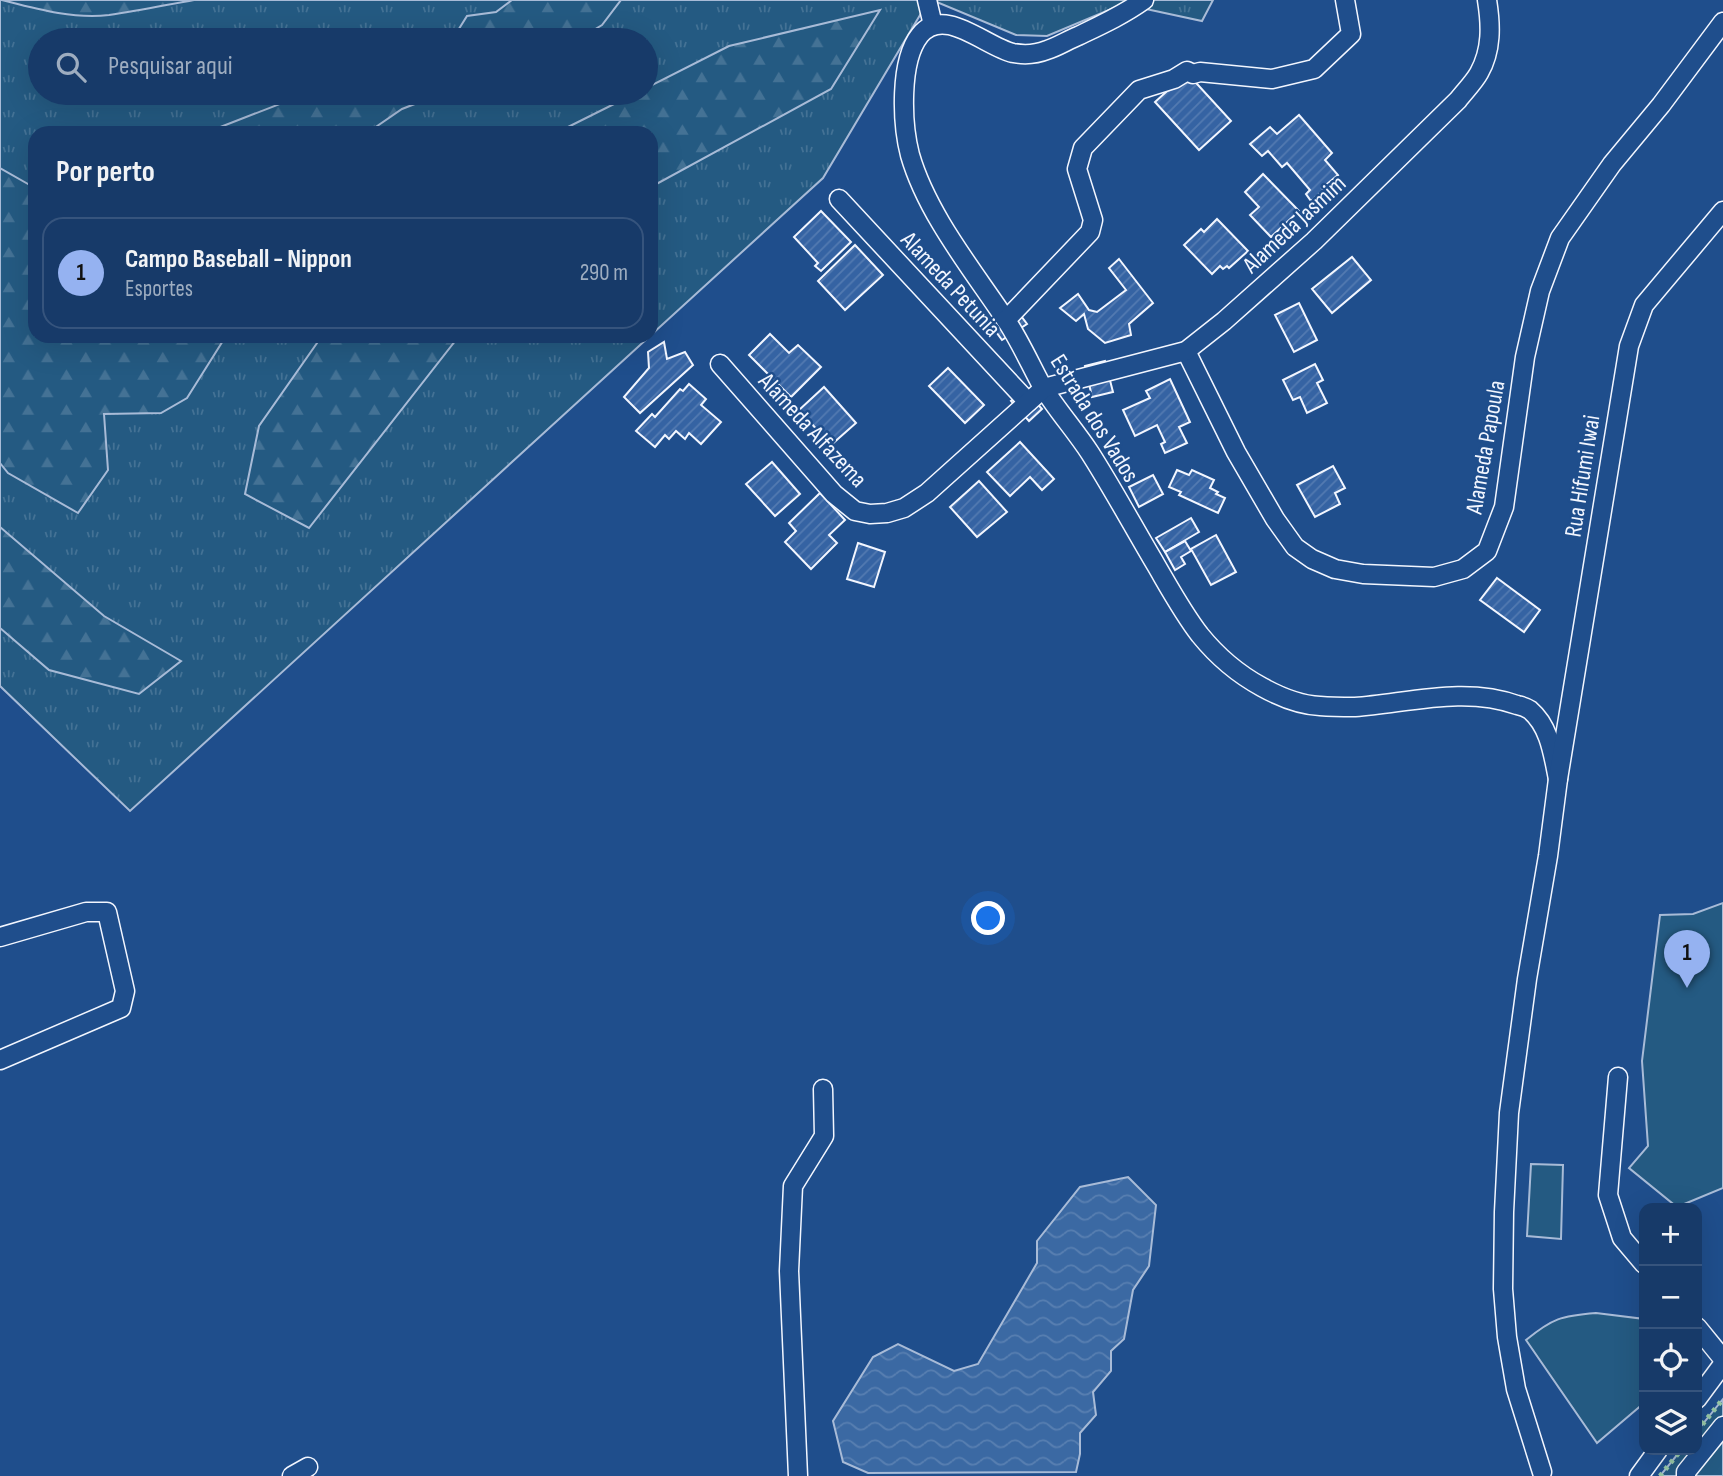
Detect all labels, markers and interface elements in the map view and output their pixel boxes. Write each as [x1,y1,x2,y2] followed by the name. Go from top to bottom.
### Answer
[28,28,658,105] search box
[52,48,90,86] icon: search
[108,51,233,82] text: Pesquisar aqui
[56,154,155,190] text: Por perto
[1236,169,1352,280] street label: Alameda Jasmim
[894,225,1007,343] street label: Alameda Petunia
[125,244,352,275] text: Campo Baseball - Nippon
[76,259,86,287] text: 1
[580,259,628,287] text: 290 m
[125,275,193,303] text: Esportes
[1044,349,1145,487] street label: Estrada dos Vados
[752,366,873,494] street label: Alameda Alfazema
[1459,378,1512,517] street label: Alameda Papoula
[1559,413,1606,539] street label: Rua Hifumi Iwai
[971,901,1005,935] your location
[1664,930,1710,988] pin: 1
[1639,1203,1702,1455] map controls
[1639,1203,1702,1266] button: +
[1639,1266,1702,1329] button: −
[1639,1329,1702,1392] button: locate
[1639,1392,1702,1455] button: layers

